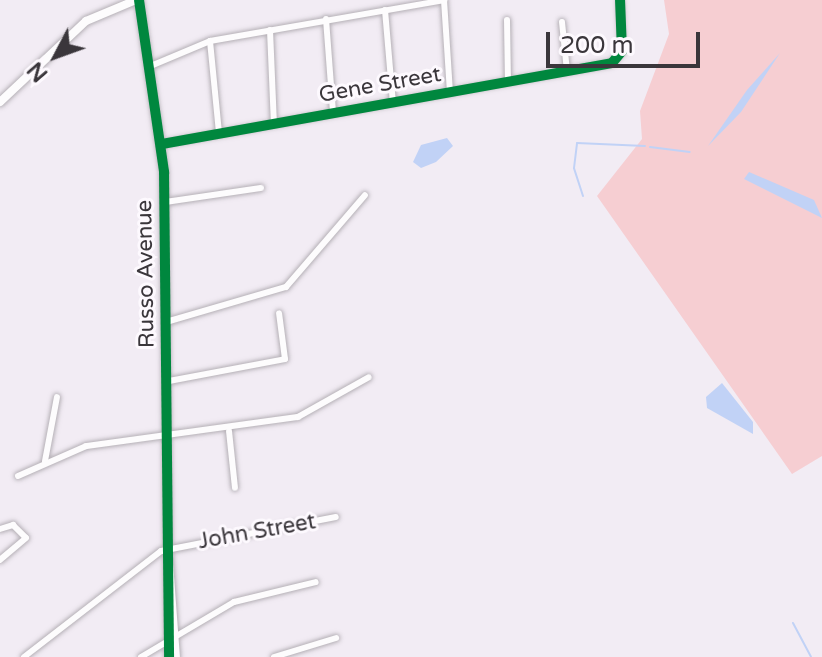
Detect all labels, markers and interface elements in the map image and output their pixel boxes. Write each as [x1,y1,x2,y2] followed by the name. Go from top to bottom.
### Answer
[16,16,96,96] north arrow
[550,16,704,66] scale bar
[560,31,634,60] text: 200 m
[22,57,54,87] text: N
[317,61,443,109] street label: Gene Street
[132,200,160,348] street label: Russo Avenue
[196,509,318,555] street label: John Street

